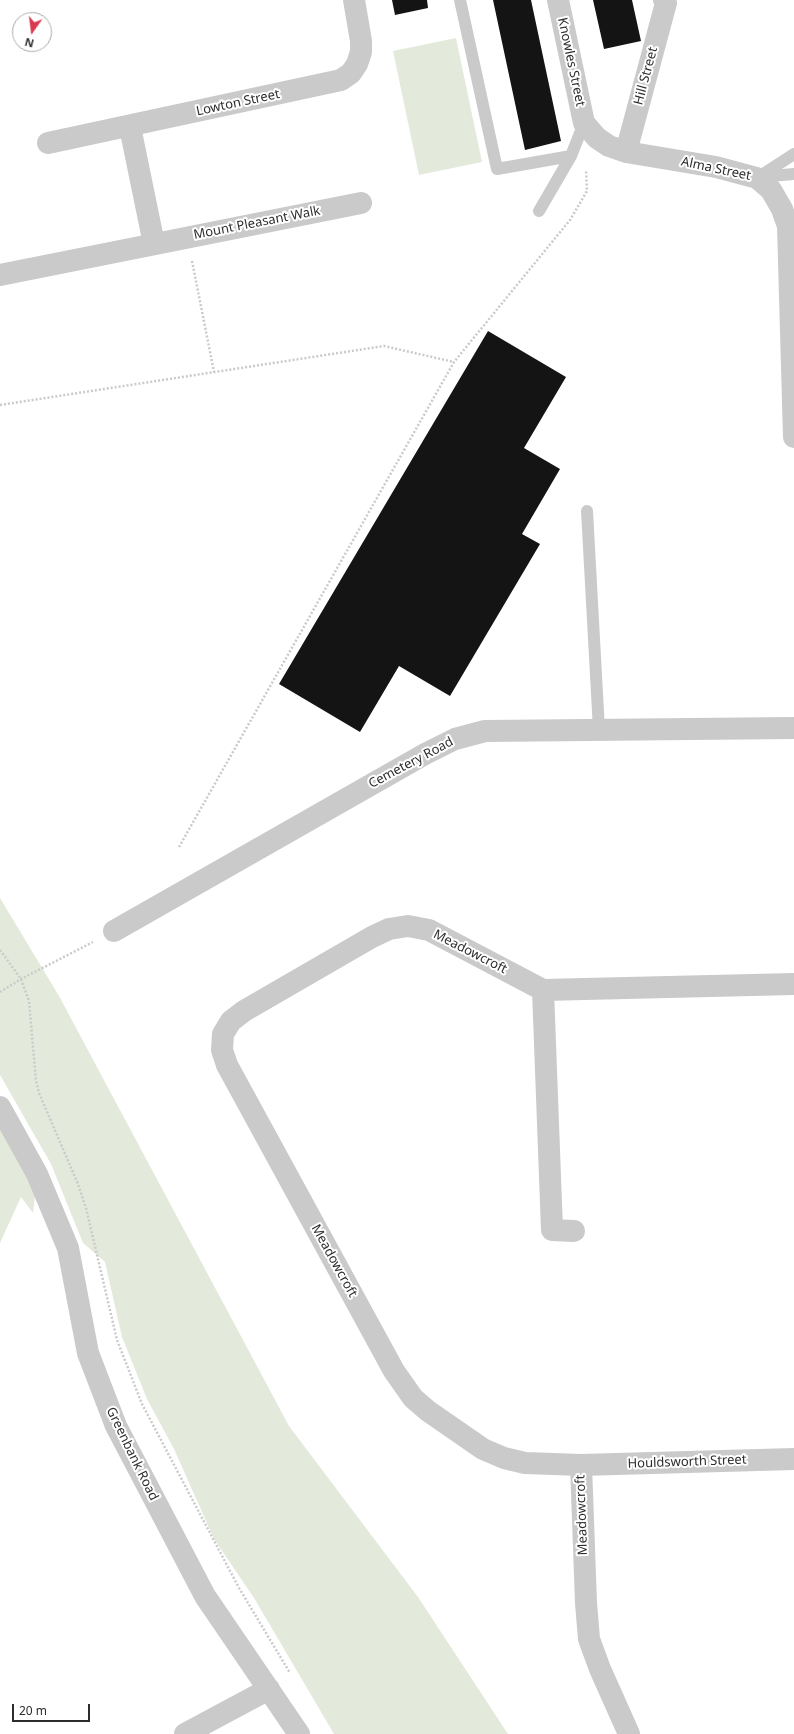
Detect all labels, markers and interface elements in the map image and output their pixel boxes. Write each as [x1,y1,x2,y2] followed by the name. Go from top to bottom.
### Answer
[12,12,52,52] north arrow
[554,16,588,108] street label: Knowles Street
[23,35,35,52] text: N
[631,45,661,107] street label: Hill Street
[195,87,281,119] street label: Lowton Street
[680,154,752,184] street label: Alma Street
[192,203,322,243] street label: Mount Pleasant Walk
[366,734,456,792] street label: Cemetery Road
[431,927,509,977] street label: Meadowcroft
[308,1222,360,1300] street label: Meadowcroft
[103,1405,161,1503] street label: Greenbank Road
[627,1452,747,1472] street label: Houldsworth Street
[573,1474,591,1556] street label: Meadowcroft
[14,1696,92,1722] scale bar
[19,1702,47,1719] text: 20 m

